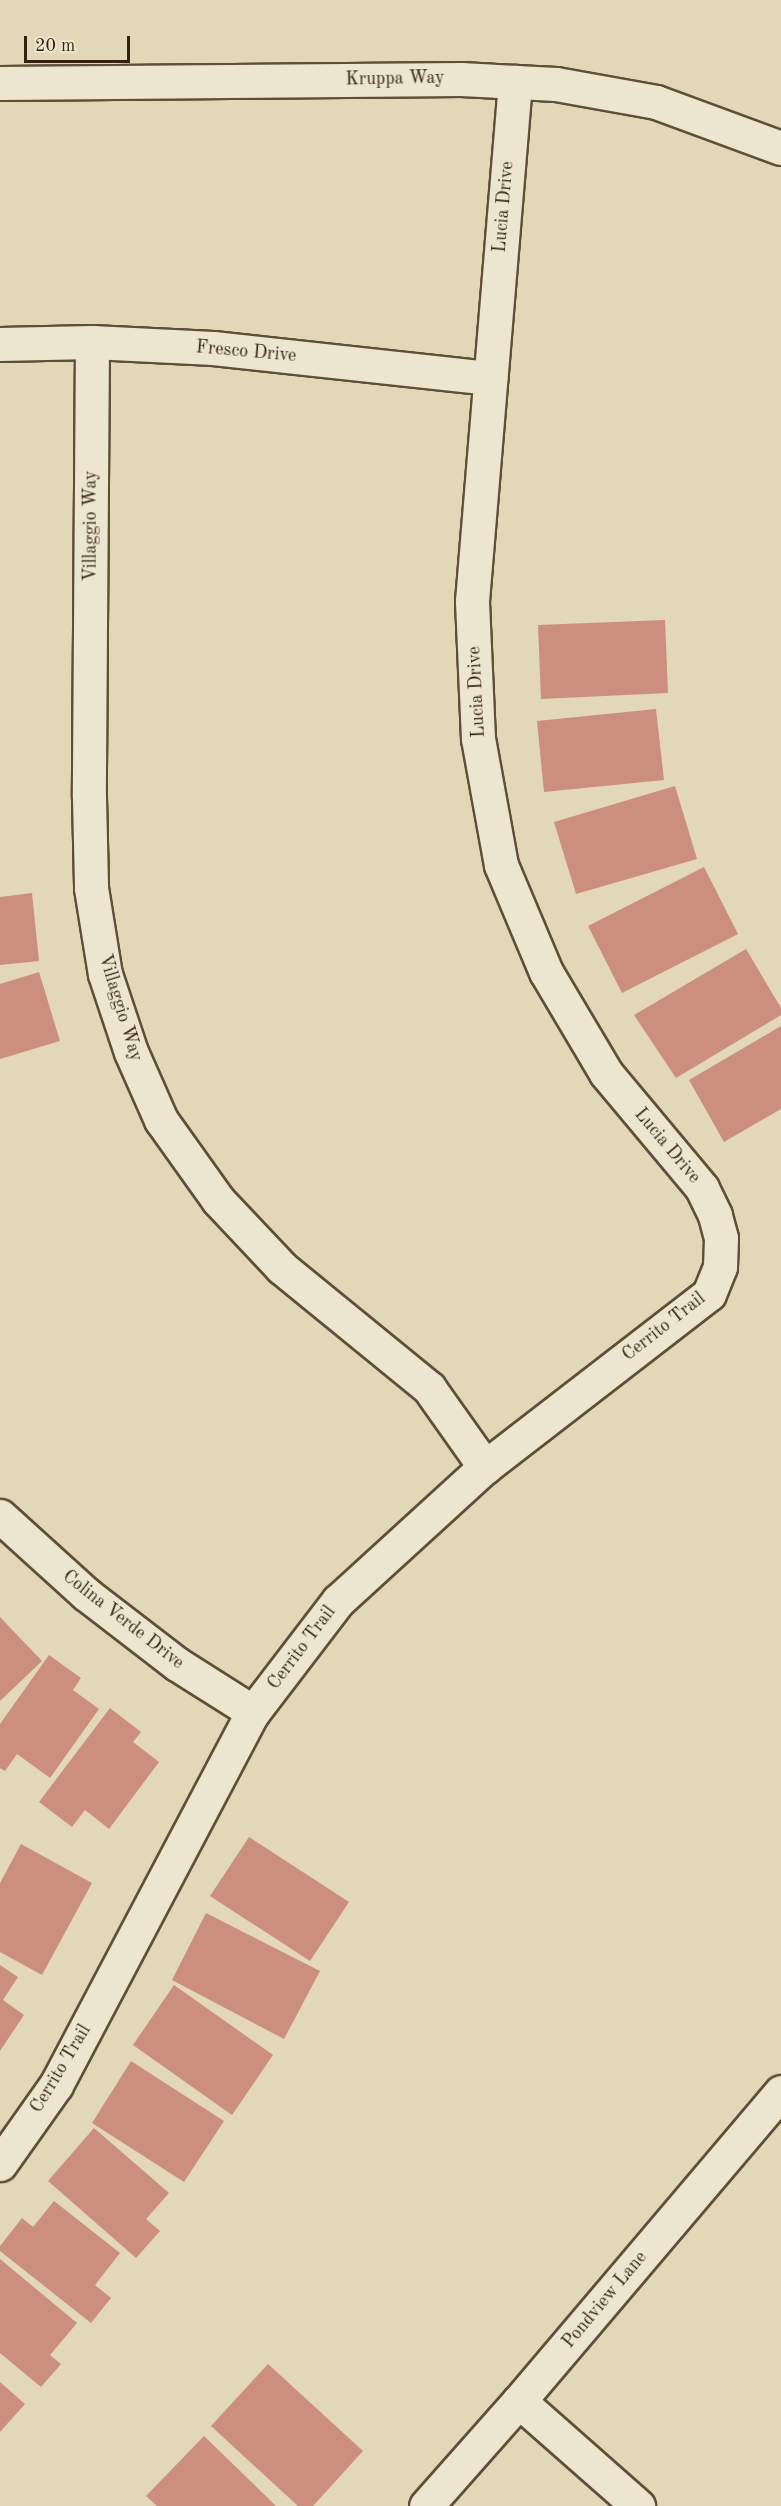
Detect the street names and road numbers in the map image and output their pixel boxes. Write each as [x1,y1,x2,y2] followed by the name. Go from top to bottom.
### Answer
[345,67,445,91] street label: Kruppa Way
[489,160,519,254] street label: Lucia Drive
[195,337,297,367] street label: Fresco Drive
[80,471,102,581] street label: Villaggio Way
[464,646,490,738] street label: Lucia Drive
[93,952,147,1064] street label: Villaggio Way
[629,1104,705,1188] street label: Lucia Drive
[618,1288,710,1366] street label: Cerrito Trail
[58,1566,188,1674] street label: Colina Verde Drive
[264,1602,340,1694] street label: Cerrito Trail
[26,2021,96,2117] street label: Cerrito Trail
[558,2247,652,2353] street label: Pondview Lane

